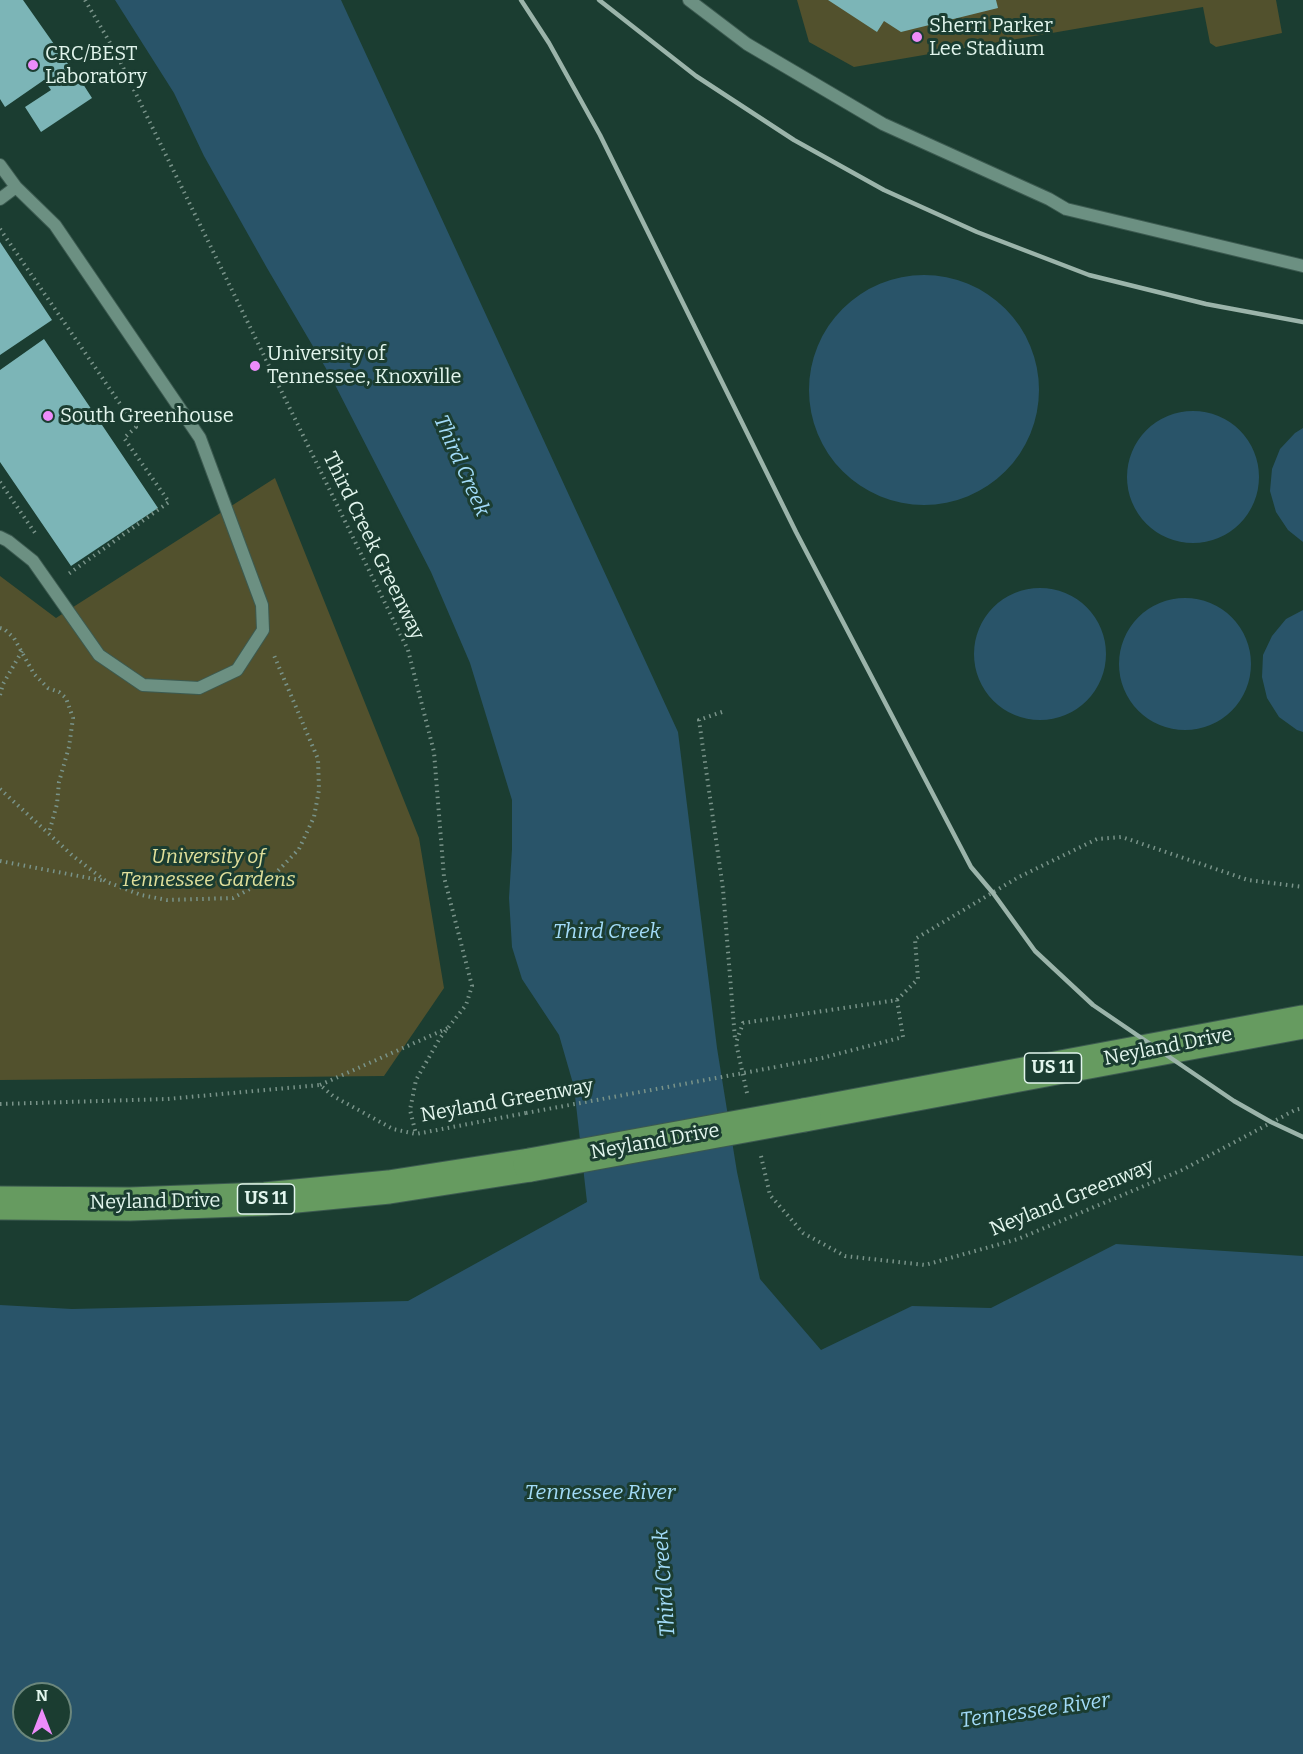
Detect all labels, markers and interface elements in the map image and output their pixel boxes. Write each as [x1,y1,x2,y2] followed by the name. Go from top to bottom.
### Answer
[929,14,1053,61] place label: Sherri Parker Lee Stadium
[910,30,924,44] marker: Sherri Parker Lee Stadium
[45,42,147,89] place label: CRC/BEST Laboratory
[26,58,40,72] marker: CRC/BEST Laboratory
[267,342,461,389] place label: University of Tennessee, Knoxville
[248,359,262,373] marker: University of Tennessee, Knoxville
[60,404,234,428] place label: South Greenhouse
[41,409,55,423] marker: South Greenhouse
[428,412,494,520] water label: Third Creek
[317,448,429,644] street label: Third Creek Greenway
[121,845,295,892] park label: University of Tennessee Gardens
[553,919,661,945] water label: Third Creek
[1102,1023,1234,1071] street label: Neyland Drive
[1024,1053,1082,1083] road number: US 11
[419,1074,595,1128] street label: Neyland Greenway
[589,1119,721,1165] street label: Neyland Drive
[986,1154,1158,1242] street label: Neyland Greenway
[238,1184,294,1214] road number: US 11
[89,1189,221,1215] street label: Neyland Drive
[525,1480,675,1506] water label: Tennessee River
[649,1528,681,1638] water label: Third Creek
[12,1682,72,1742] north arrow
[36,1686,48,1705] text: N
[959,1688,1111,1734] water label: Tennessee River

